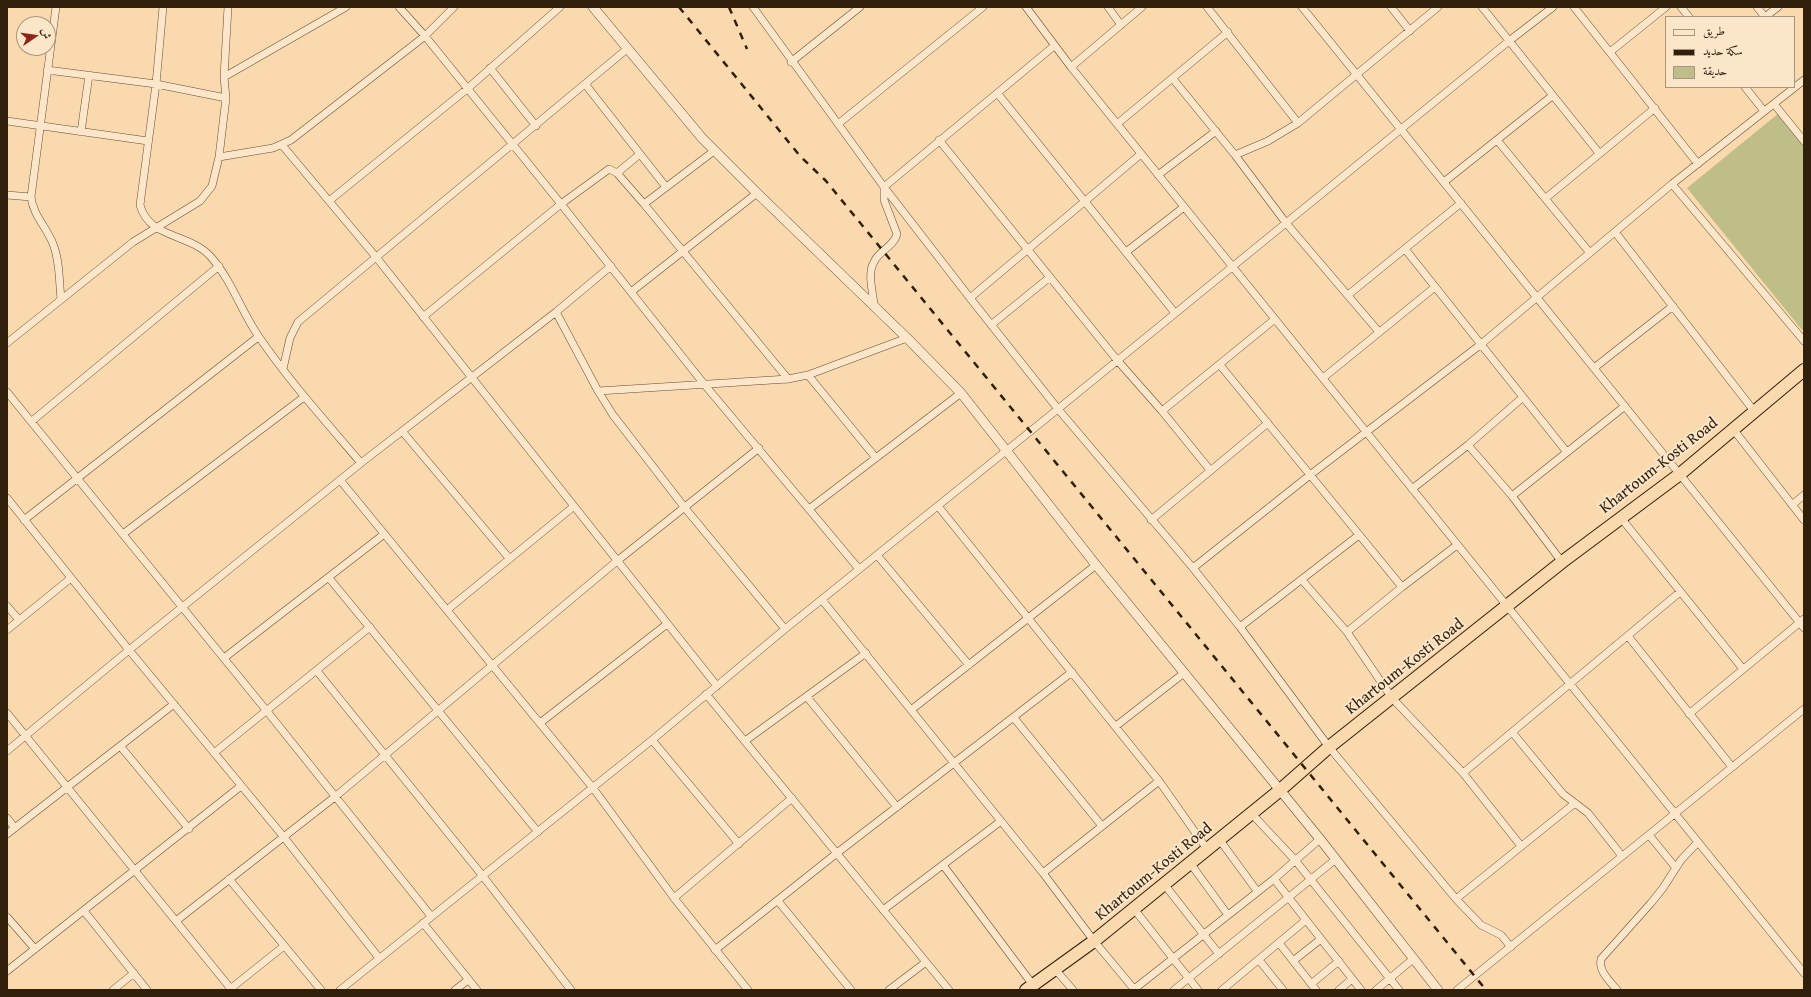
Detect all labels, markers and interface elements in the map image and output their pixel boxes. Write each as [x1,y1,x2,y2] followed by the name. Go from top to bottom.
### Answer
[16,16,56,56] north arrow
[1665,16,1795,88] legend
[1703,22,1725,39] text: طريق
[38,26,56,41] text: ش
[1703,42,1743,59] text: سكة حديد
[1703,62,1727,79] text: حديقة
[1596,414,1722,518] street label: Khartoum-Kosti Road
[1342,615,1468,719] street label: Khartoum-Kosti Road
[1092,819,1216,925] street label: Khartoum-Kosti Road

